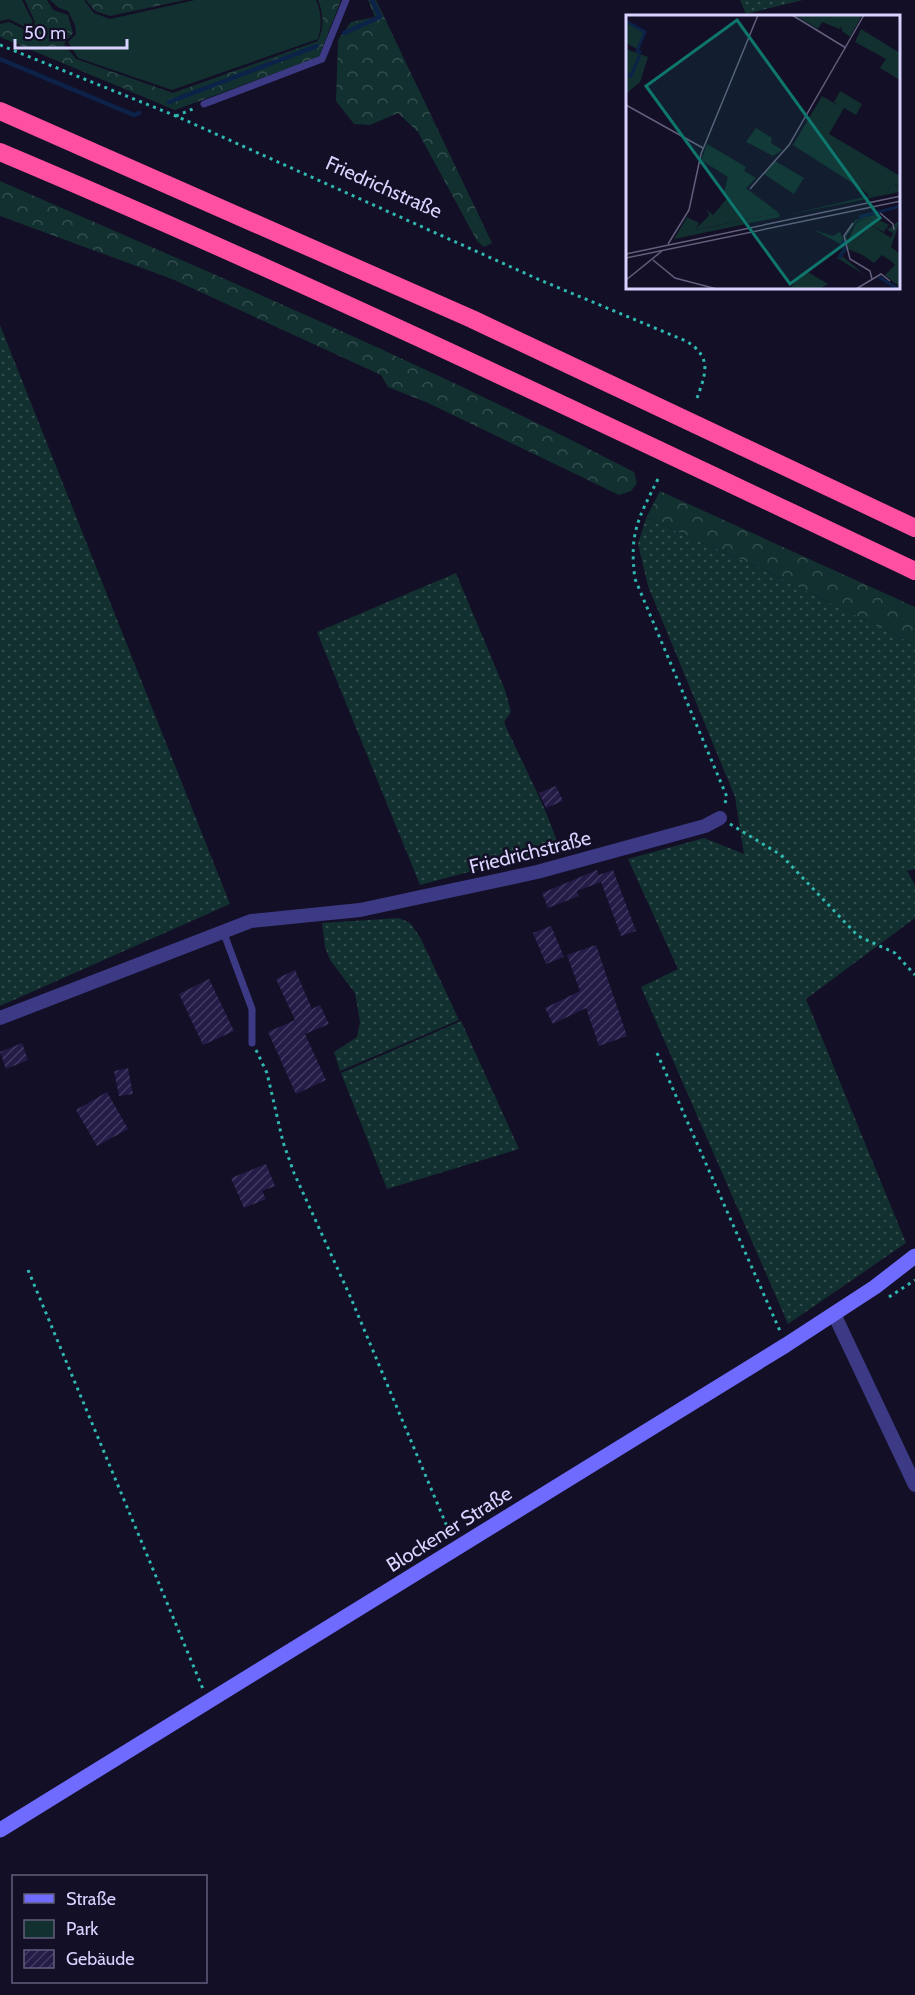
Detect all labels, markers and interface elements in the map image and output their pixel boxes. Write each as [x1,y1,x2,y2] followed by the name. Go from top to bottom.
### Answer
[15,12,128,50] scale bar
[626,15,900,290] inset map
[24,22,66,44] text: 50 m
[322,151,446,223] street label: Friedrichstraße
[467,825,593,879] street label: Friedrichstraße
[382,1481,516,1577] street label: Blockener Straße
[12,1875,207,1983] legend
[66,1888,116,1910] text: Straße
[66,1918,99,1940] text: Park
[66,1948,135,1970] text: Gebäude

